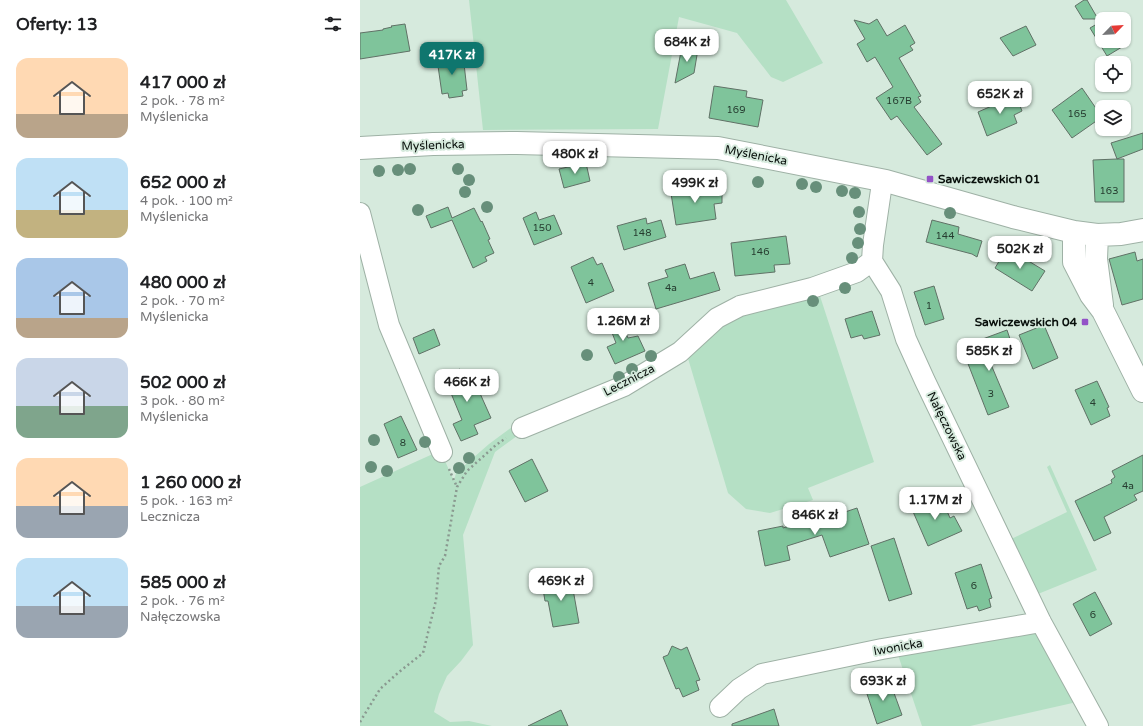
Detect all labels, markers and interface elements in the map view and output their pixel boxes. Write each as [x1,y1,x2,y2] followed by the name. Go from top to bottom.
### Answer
[1095,12,1131,48] north arrow
[1095,12,1131,136] map controls
[322,13,344,35] icon: filters
[16,14,98,35] text: Oferty: 13
[650,29,724,63] pin: 684K zł
[664,34,710,50] text: 684K zł
[415,42,489,76] pin: 417K zł
[429,47,475,63] text: 417K zł
[1095,56,1131,92] button: locate
[140,72,226,93] text: 417 000 zł
[48,74,96,122] icon: home
[963,81,1037,115] pin: 652K zł
[977,86,1023,102] text: 652K zł
[140,93,225,109] text: 2 pok. · 78 m²
[886,95,912,107] house number: 167B
[1095,100,1131,136] button: layers
[727,104,745,116] house number: 169
[1068,108,1086,120] house number: 165
[140,109,209,125] text: Myślenicka
[401,137,465,153] street label: Myślenicka
[538,141,612,175] pin: 480K zł
[724,142,788,168] street label: Myślenicka
[552,146,598,162] text: 480K zł
[658,170,732,204] pin: 499K zł
[140,172,226,193] text: 652 000 zł
[938,172,1040,186] place label: Sawiczewskich 01
[48,174,96,222] icon: home
[925,174,935,184] marker: Sawiczewskich 01
[672,175,718,191] text: 499K zł
[1100,185,1118,197] house number: 163
[140,193,233,209] text: 4 pok. · 100 m²
[140,209,209,225] text: Myślenicka
[533,222,551,234] house number: 150
[633,227,651,239] house number: 148
[936,230,954,242] house number: 144
[983,236,1057,270] pin: 502K zł
[997,241,1043,257] text: 502K zł
[751,246,769,258] house number: 146
[140,272,226,293] text: 480 000 zł
[48,274,96,322] icon: home
[588,277,594,289] house number: 4
[665,282,677,294] house number: 4a
[140,293,225,309] text: 2 pok. · 70 m²
[926,300,932,312] house number: 1
[582,308,664,342] pin: 1.26M zł
[140,309,209,325] text: Myślenicka
[596,313,650,329] text: 1.26M zł
[975,315,1077,329] place label: Sawiczewskich 04
[1080,317,1090,327] marker: Sawiczewskich 04
[952,338,1026,372] pin: 585K zł
[966,343,1012,359] text: 585K zł
[601,361,657,399] street label: Lecznicza
[430,369,504,403] pin: 466K zł
[140,372,226,393] text: 502 000 zł
[48,374,96,422] icon: home
[444,374,490,390] text: 466K zł
[988,388,994,400] house number: 3
[924,390,970,462] street label: Nałęczowska
[140,393,225,409] text: 3 pok. · 80 m²
[1090,397,1096,409] house number: 4
[140,409,209,425] text: Myślenicka
[400,437,406,449] house number: 8
[140,472,241,493] text: 1 260 000 zł
[48,474,96,522] icon: home
[1122,480,1134,492] house number: 4a
[894,487,976,521] pin: 1.17M zł
[908,492,962,508] text: 1.17M zł
[140,493,233,509] text: 5 pok. · 163 m²
[778,502,852,536] pin: 846K zł
[792,507,838,523] text: 846K zł
[140,509,200,525] text: Lecznicza
[524,568,598,602] pin: 469K zł
[140,572,226,593] text: 585 000 zł
[538,573,584,589] text: 469K zł
[48,574,96,622] icon: home
[971,580,977,592] house number: 6
[140,593,225,609] text: 2 pok. · 76 m²
[140,609,220,625] text: Nałęczowska
[1090,609,1096,621] house number: 6
[872,636,924,658] street label: Iwonicka
[846,668,920,702] pin: 693K zł
[860,673,906,689] text: 693K zł

